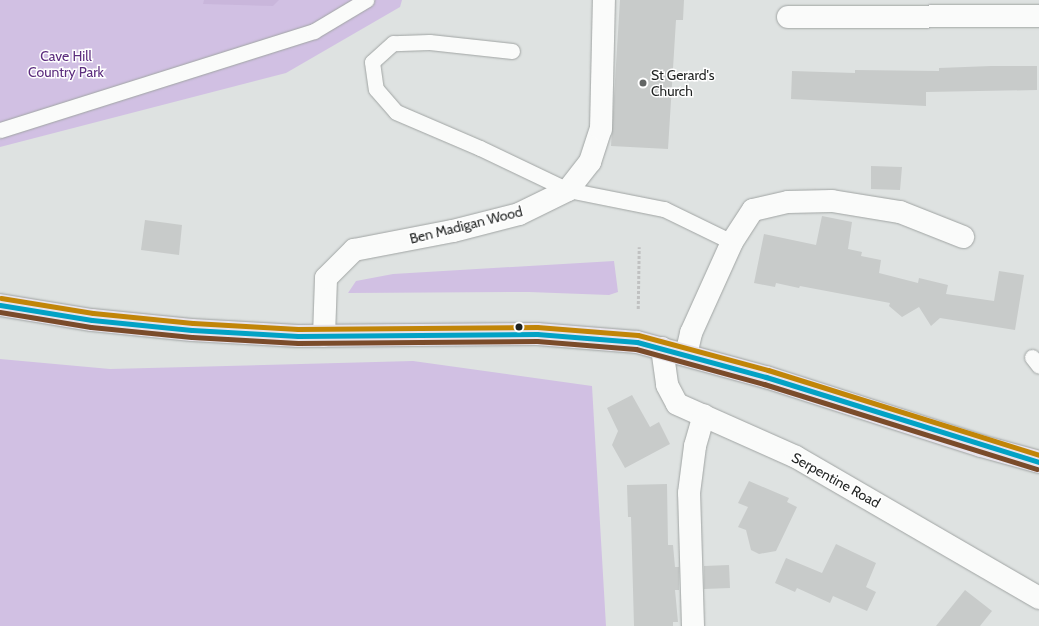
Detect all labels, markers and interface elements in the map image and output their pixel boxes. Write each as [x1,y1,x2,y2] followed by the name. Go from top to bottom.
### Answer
[28,48,104,80] park label: Cave Hill Country Park
[651,67,714,100] place label: St Gerard's Church
[638,78,648,88] marker: St Gerard's Church
[408,203,524,247] street label: Ben Madigan Wood
[514,322,524,332] unlabelled marker
[789,449,883,511] street label: Serpentine Road

